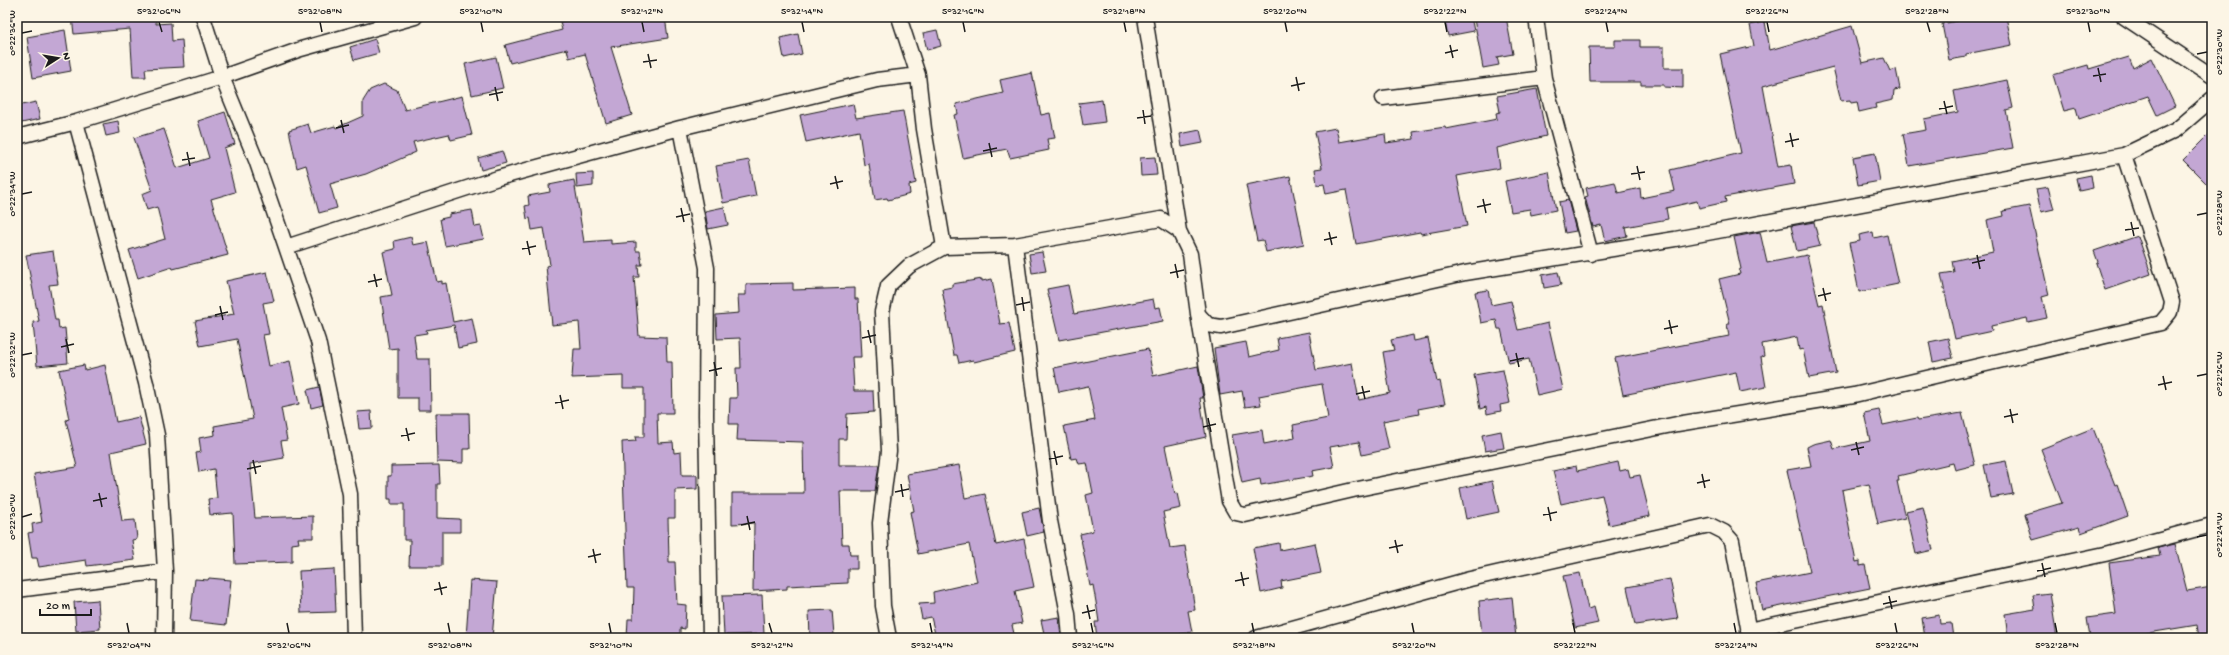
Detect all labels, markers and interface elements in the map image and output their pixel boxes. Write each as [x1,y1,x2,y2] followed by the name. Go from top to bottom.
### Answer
[137,6,181,18] text: 5°32'06"N
[298,6,343,18] text: 5°32'08"N
[460,6,503,18] text: 5°32'10"N
[621,6,663,18] text: 5°32'12"N
[781,6,823,18] text: 5°32'14"N
[942,6,985,18] text: 5°32'16"N
[1103,6,1146,18] text: 5°32'18"N
[1263,6,1307,18] text: 5°32'20"N
[1424,6,1467,18] text: 5°32'22"N
[1585,6,1628,18] text: 5°32'24"N
[1745,6,1789,18] text: 5°32'26"N
[1905,6,1949,18] text: 5°32'28"N
[2066,6,2110,18] text: 5°32'30"N
[7,10,19,56] text: 0°22'36"W
[2214,28,2226,75] text: 0°22'30"W
[38,38,78,78] north arrow
[59,52,72,61] text: N
[7,171,19,217] text: 0°22'34"W
[2214,190,2226,236] text: 0°22'28"W
[7,332,19,378] text: 0°22'32"W
[2214,351,2226,397] text: 0°22'26"W
[7,493,19,540] text: 0°22'30"W
[2214,512,2226,557] text: 0°22'24"W
[40,591,91,617] scale bar
[46,600,71,614] text: 20 m
[107,640,151,652] text: 5°32'04"N
[267,640,311,652] text: 5°32'06"N
[428,640,473,652] text: 5°32'08"N
[590,640,633,652] text: 5°32'10"N
[751,640,793,652] text: 5°32'12"N
[911,640,953,652] text: 5°32'14"N
[1072,640,1115,652] text: 5°32'16"N
[1233,640,1276,652] text: 5°32'18"N
[1392,640,1436,652] text: 5°32'20"N
[1554,640,1597,652] text: 5°32'22"N
[1715,640,1758,652] text: 5°32'24"N
[1875,640,1919,652] text: 5°32'26"N
[2035,640,2079,652] text: 5°32'28"N

